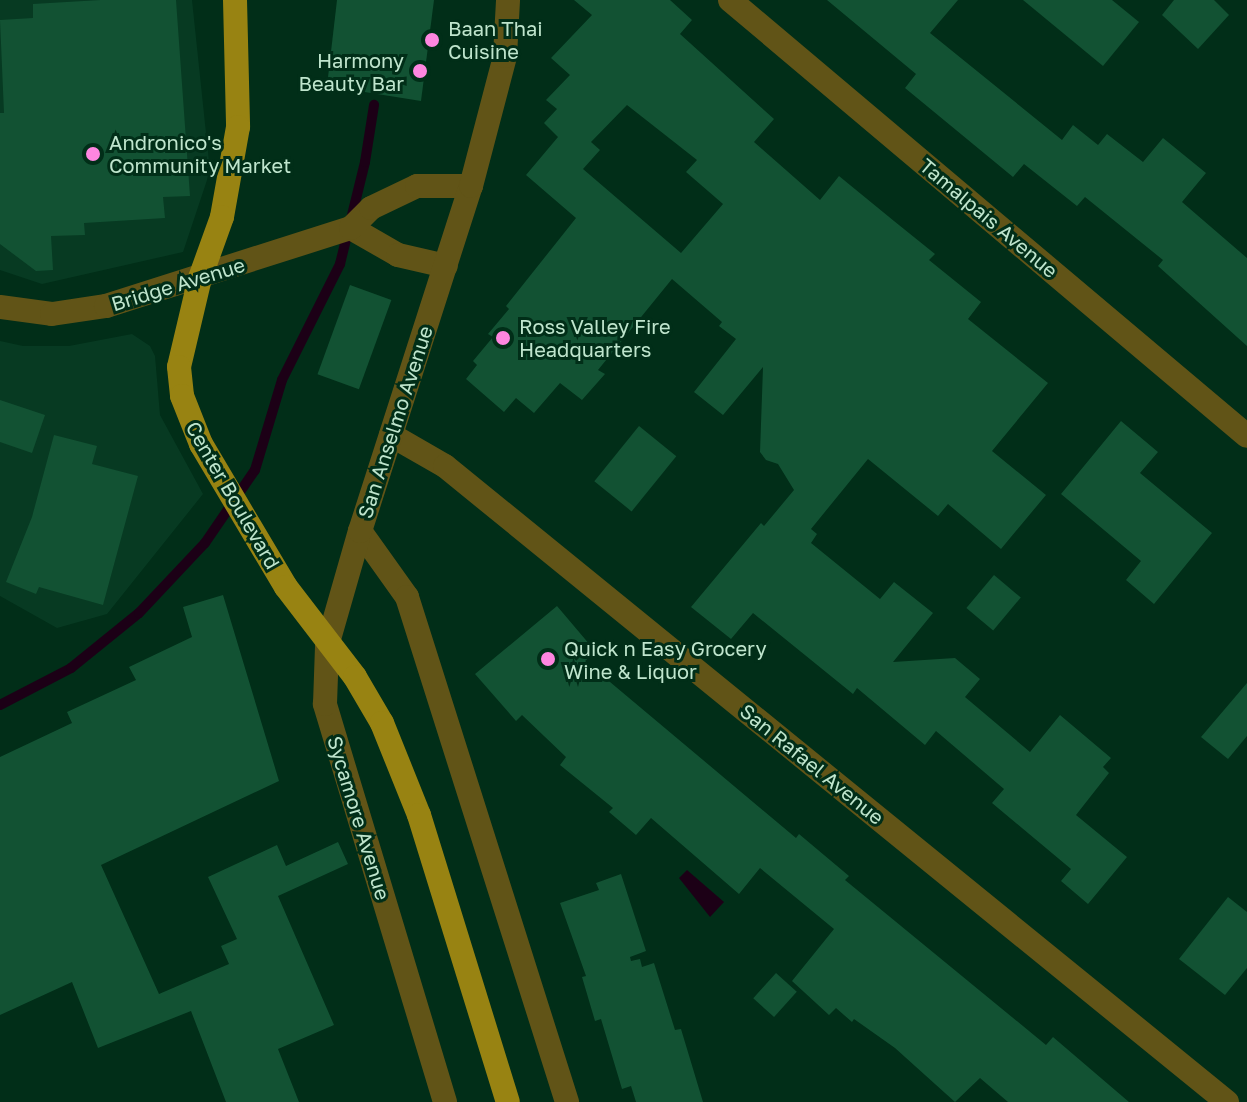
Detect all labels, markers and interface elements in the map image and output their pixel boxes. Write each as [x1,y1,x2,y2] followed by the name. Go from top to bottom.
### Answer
[448,16,543,63] place label: Baan Thai Cuisine
[423,31,441,49] marker: Baan Thai Cuisine
[299,48,404,95] place label: Harmony Beauty Bar
[411,62,429,80] marker: Harmony Beauty Bar
[109,130,291,177] place label: Andronico's Community Market
[84,145,102,163] marker: Andronico's Community Market
[915,153,1063,283] street label: Tamalpais Avenue
[108,252,248,316] street label: Bridge Avenue
[519,314,671,361] place label: Ross Valley Fire Headquarters
[353,323,437,521] street label: San Anselmo Avenue
[494,329,512,347] marker: Ross Valley Fire Headquarters
[181,417,285,573] street label: Center Boulevard
[564,636,767,683] place label: Quick n Easy Grocery Wine & Liquor
[539,650,557,668] marker: Quick n Easy Grocery Wine & Liquor
[735,699,889,829] street label: San Rafael Avenue
[323,733,395,903] street label: Sycamore Avenue

